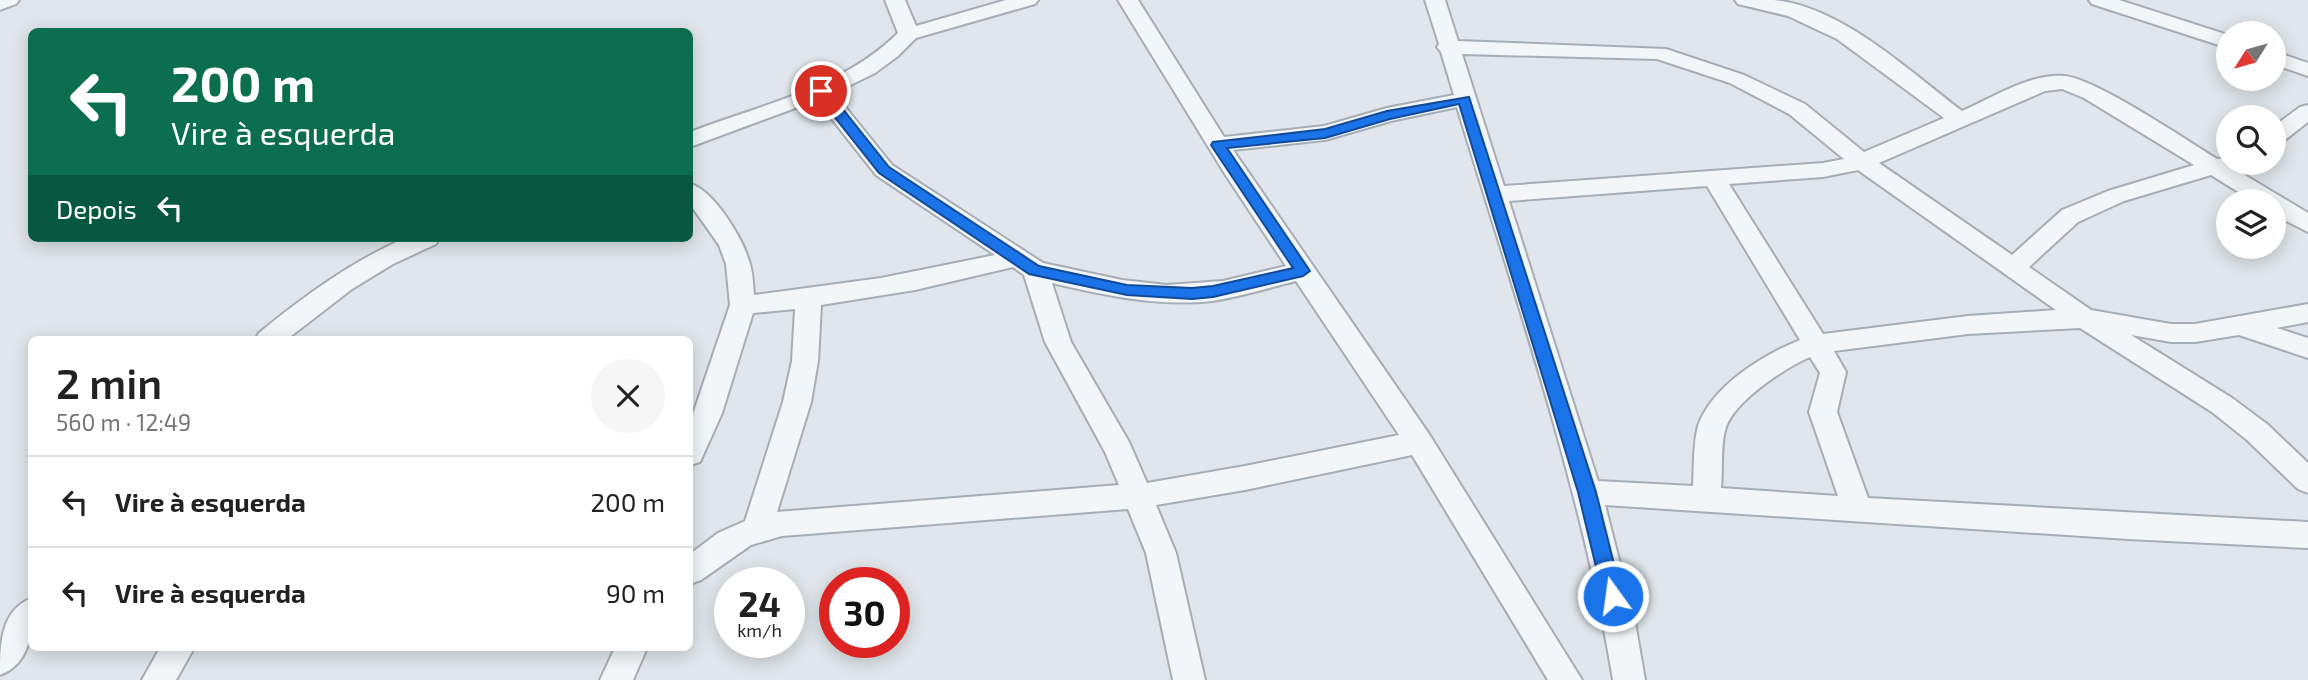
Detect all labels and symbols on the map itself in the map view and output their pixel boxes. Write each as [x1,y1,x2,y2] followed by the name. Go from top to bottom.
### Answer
[2216,21,2286,91] north arrow
[791,61,851,121] pin
[1576,559,1650,633] position arrow
[819,567,910,658] speed limit sign: 30

